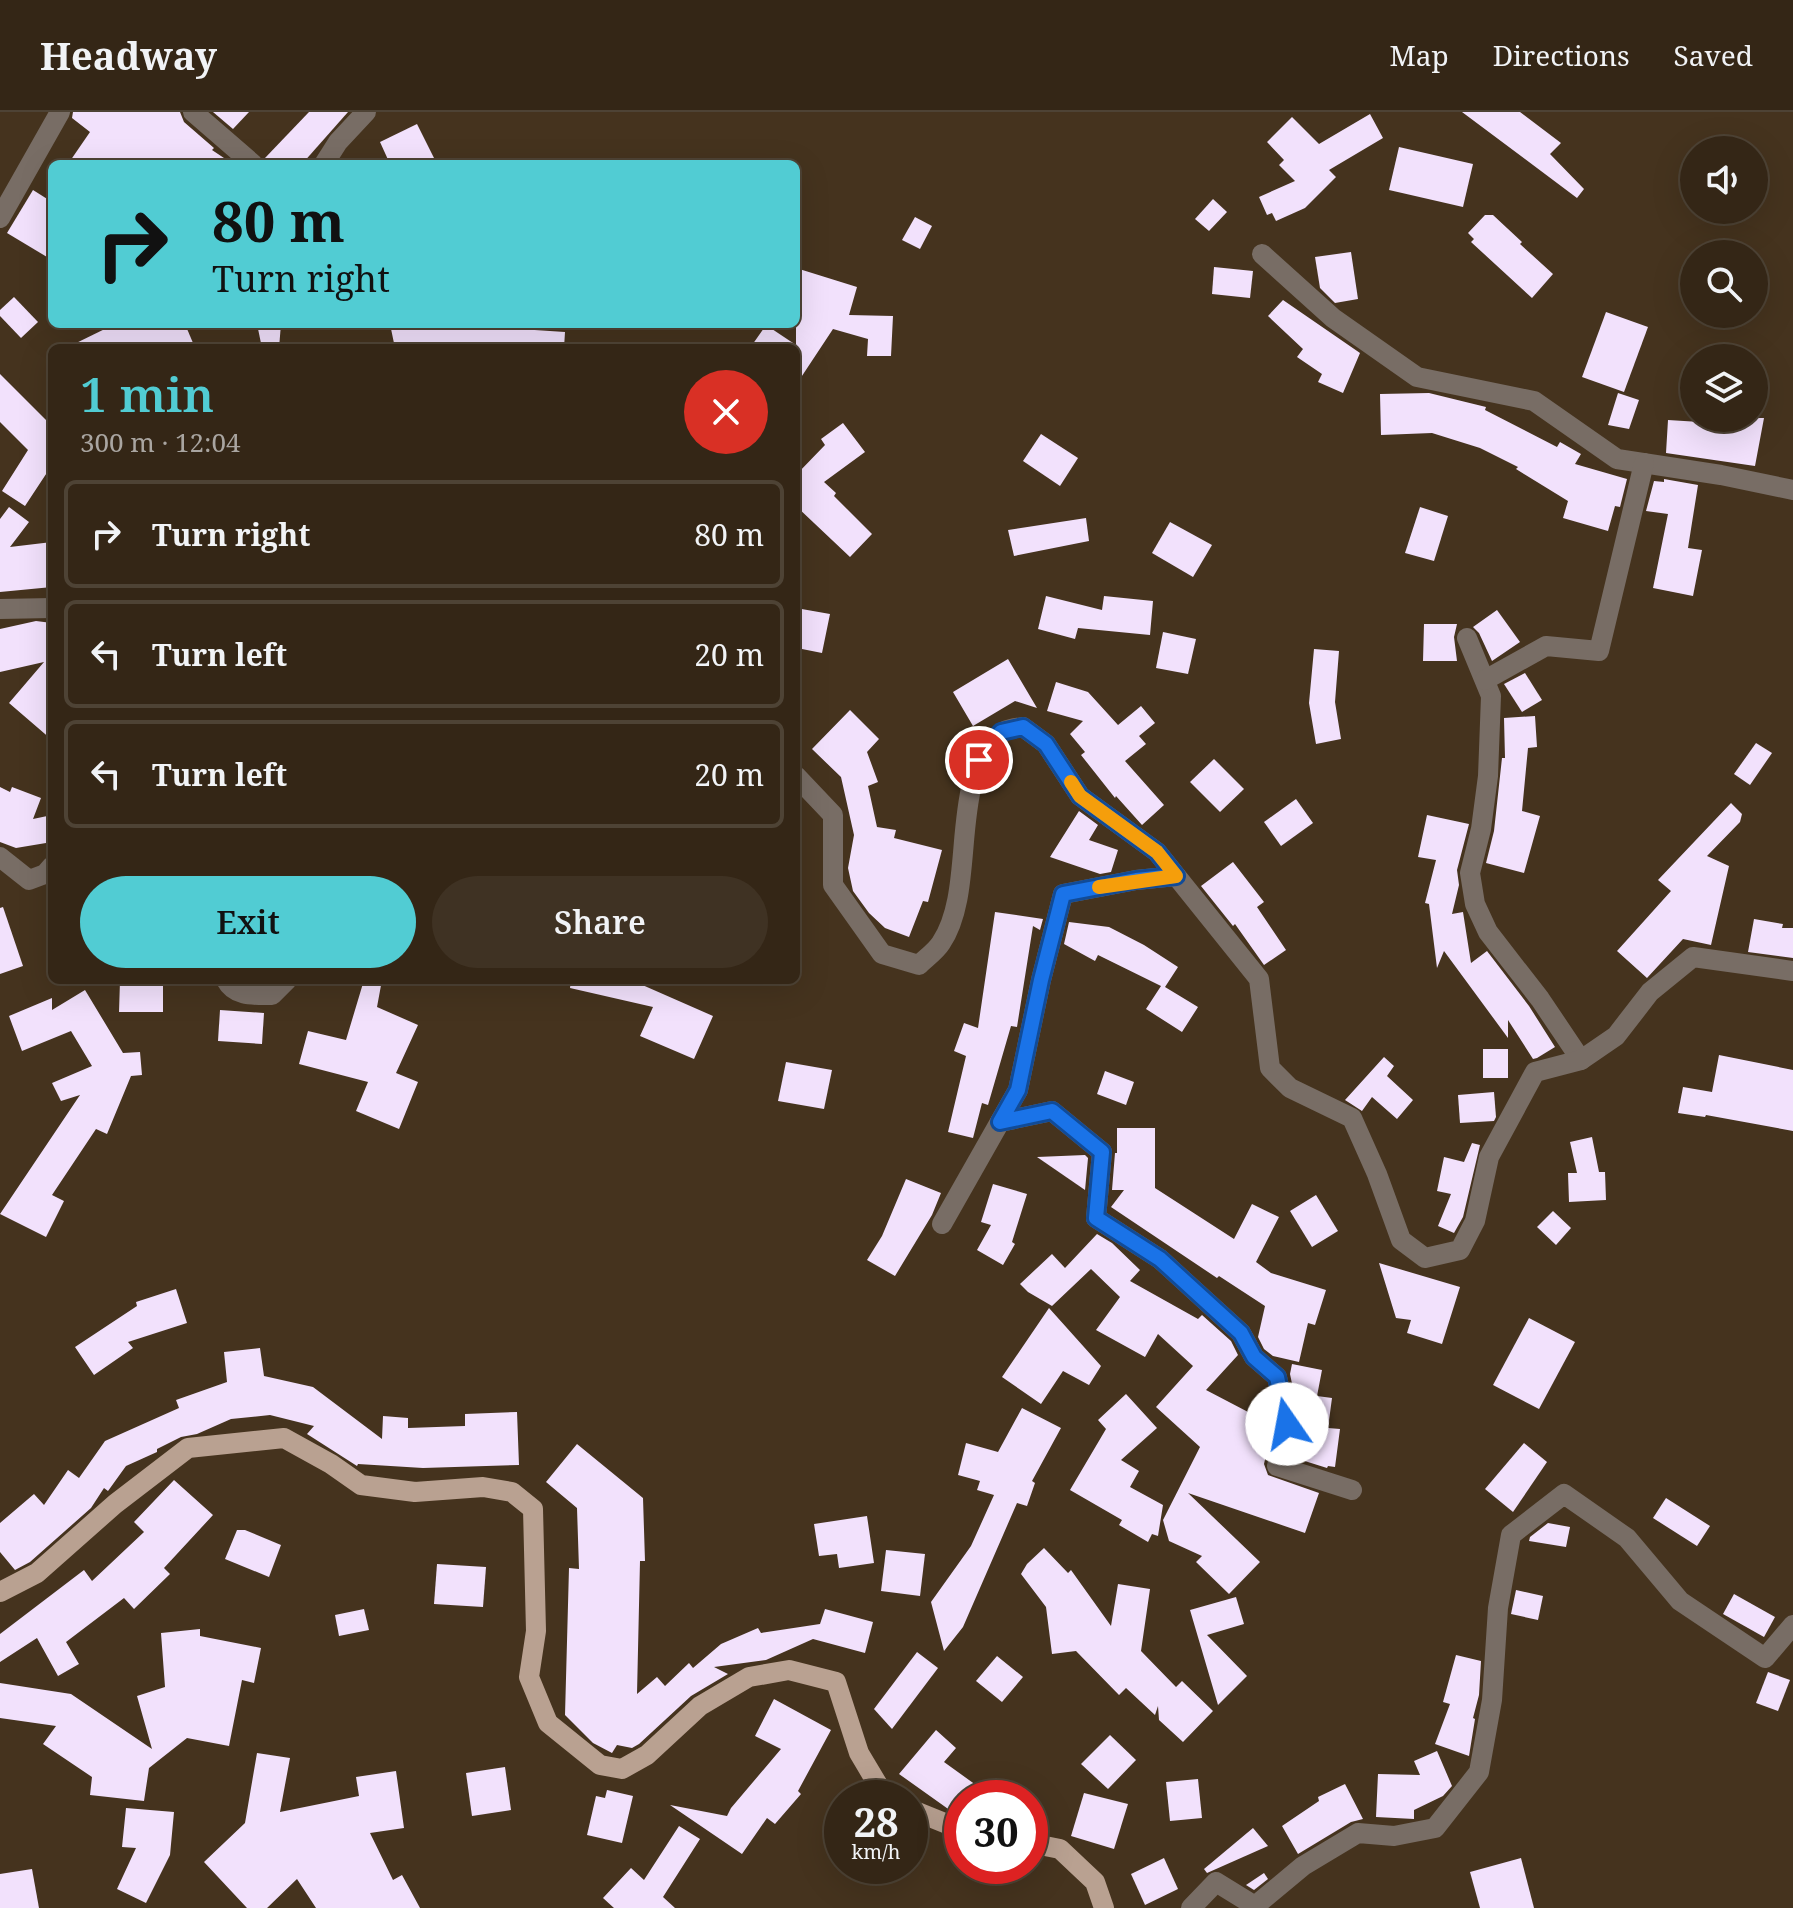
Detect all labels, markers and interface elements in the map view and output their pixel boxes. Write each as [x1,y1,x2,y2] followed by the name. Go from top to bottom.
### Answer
[40,29,217,81] text: Headway
[1389,36,1449,74] text: Map
[1493,36,1630,74] text: Directions
[1674,36,1753,74] text: Saved
[1680,136,1768,432] map controls
[1680,136,1768,224] button: sound
[212,182,345,258] text: 80 m
[80,192,184,296] icon: right
[1680,240,1768,328] button: search
[212,254,390,303] text: Turn right
[1680,344,1768,432] button: layers
[80,361,214,426] text: 1 min
[684,370,768,454] button: close
[80,424,241,460] text: 300 m · 12:04
[84,512,128,556] icon: right
[152,514,310,555] text: Turn right
[694,514,764,555] text: 80 m
[84,632,128,676] icon: left
[152,634,287,675] text: Turn left
[694,634,764,675] text: 20 m
[945,726,1013,794] pin
[957,738,1001,782] icon: arrive
[84,752,128,796] icon: left
[152,754,287,795] text: Turn left
[694,754,764,795] text: 20 m
[80,876,416,968] button: Exit
[432,876,768,968] button: Share
[1245,1382,1329,1466] position arrow
[944,1780,1048,1884] speed limit sign: 30
[853,1794,899,1849] text: 28
[851,1838,901,1865] text: km/h

